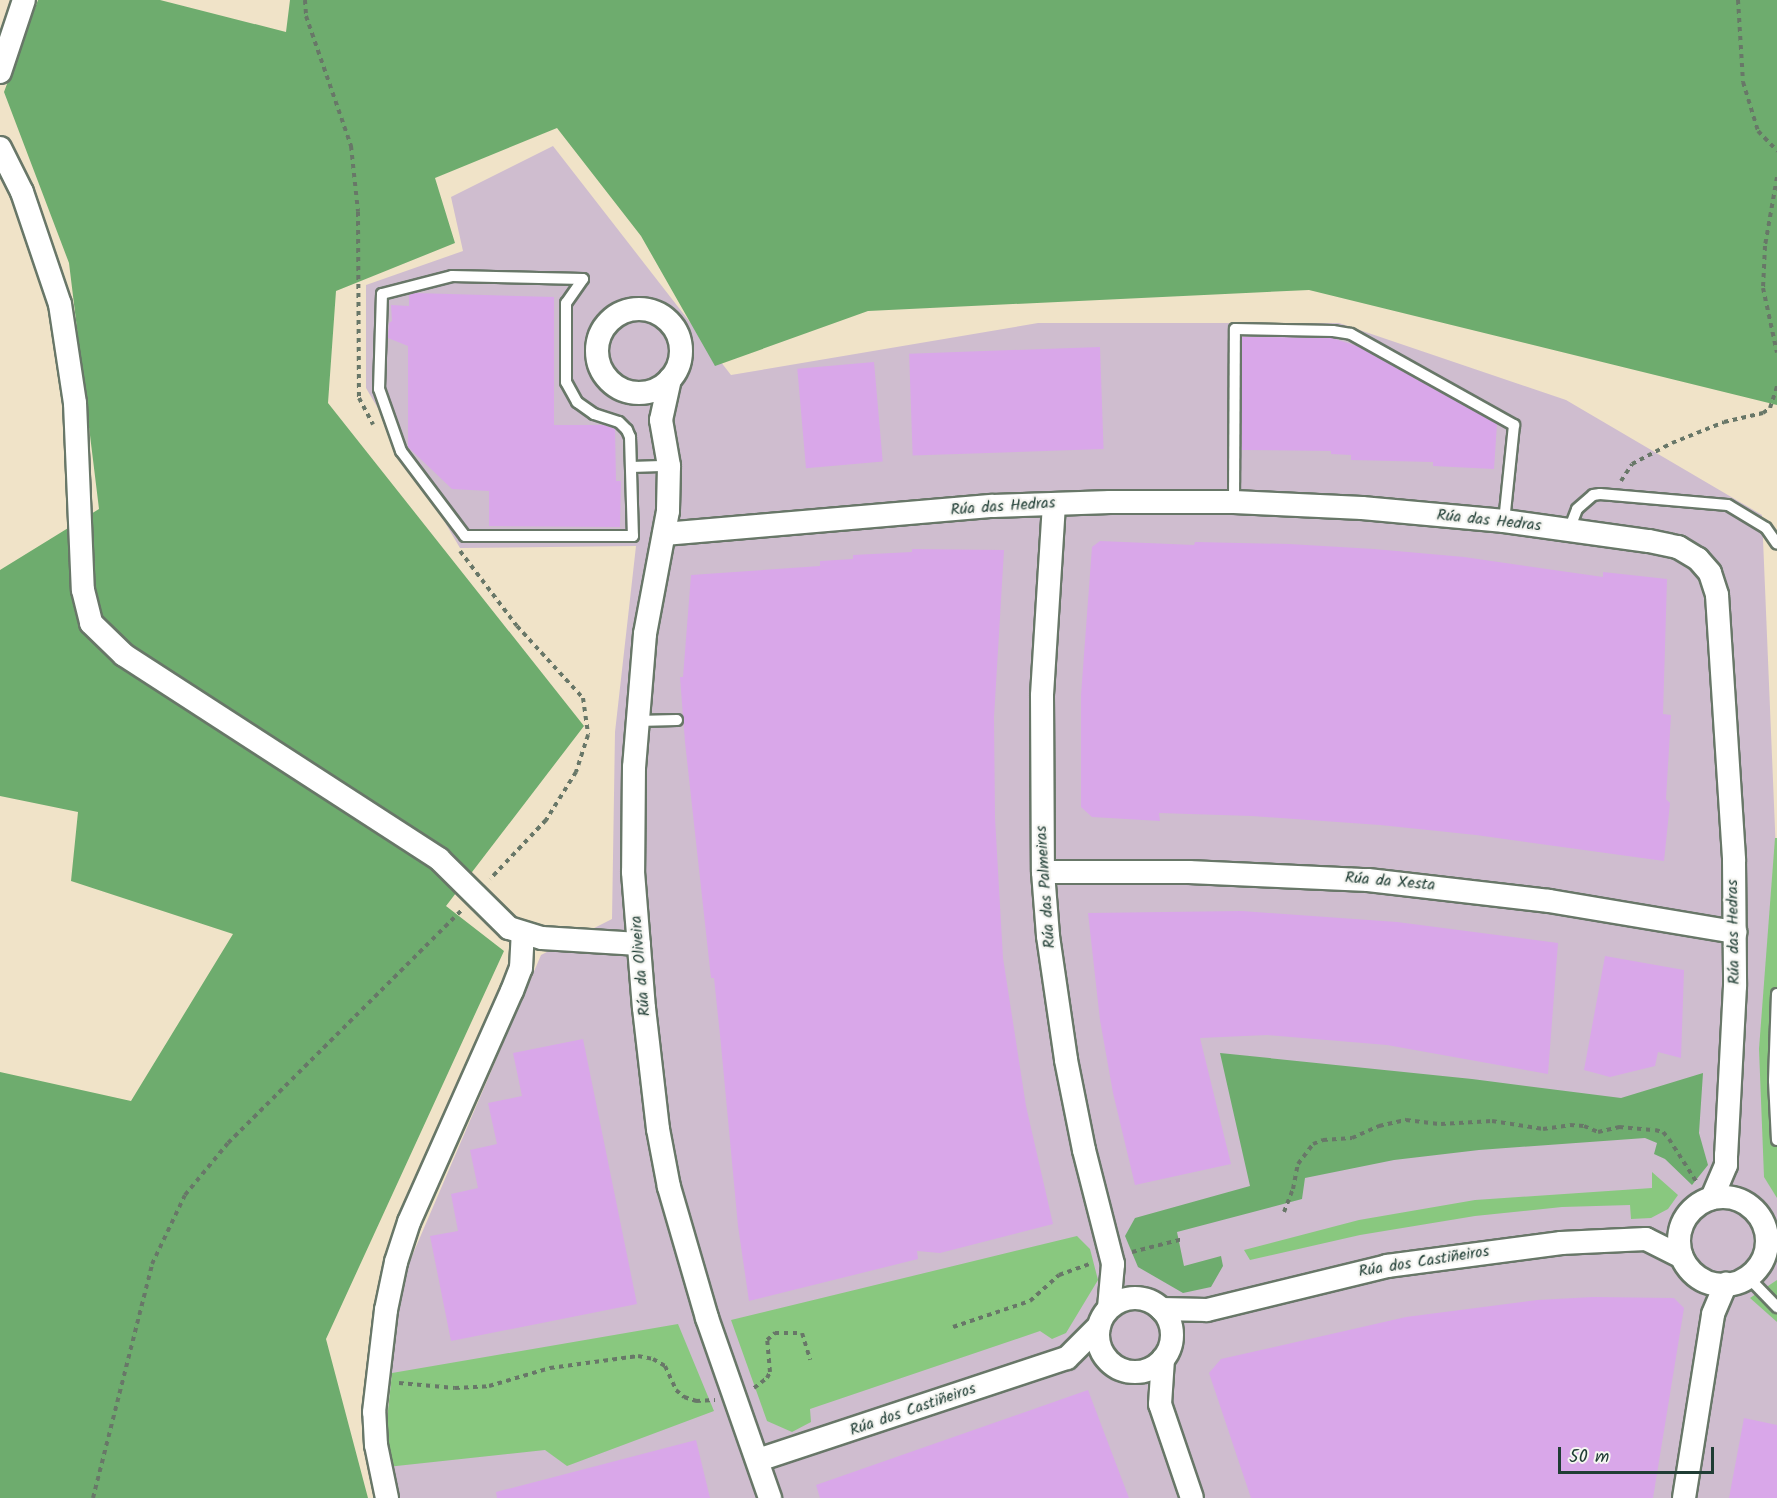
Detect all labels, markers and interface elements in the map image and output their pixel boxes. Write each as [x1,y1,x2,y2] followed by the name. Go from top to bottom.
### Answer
[950,494,1056,520] street label: Rúa das Hedras
[1436,506,1542,536] street label: Rúa das Hedras
[1032,825,1060,949] street label: Rúa das Palmeiras
[1344,868,1436,896] street label: Rúa da Xesta
[1723,879,1745,985] street label: Rúa das Hedras
[627,915,655,1017] street label: Rúa da Oliveira
[1357,1242,1491,1282] street label: Rúa dos Castiñeiros
[847,1379,979,1441] street label: Rúa dos Castiñeiros
[1561,1435,1717,1473] scale bar
[1569,1443,1609,1472] text: 50 m

